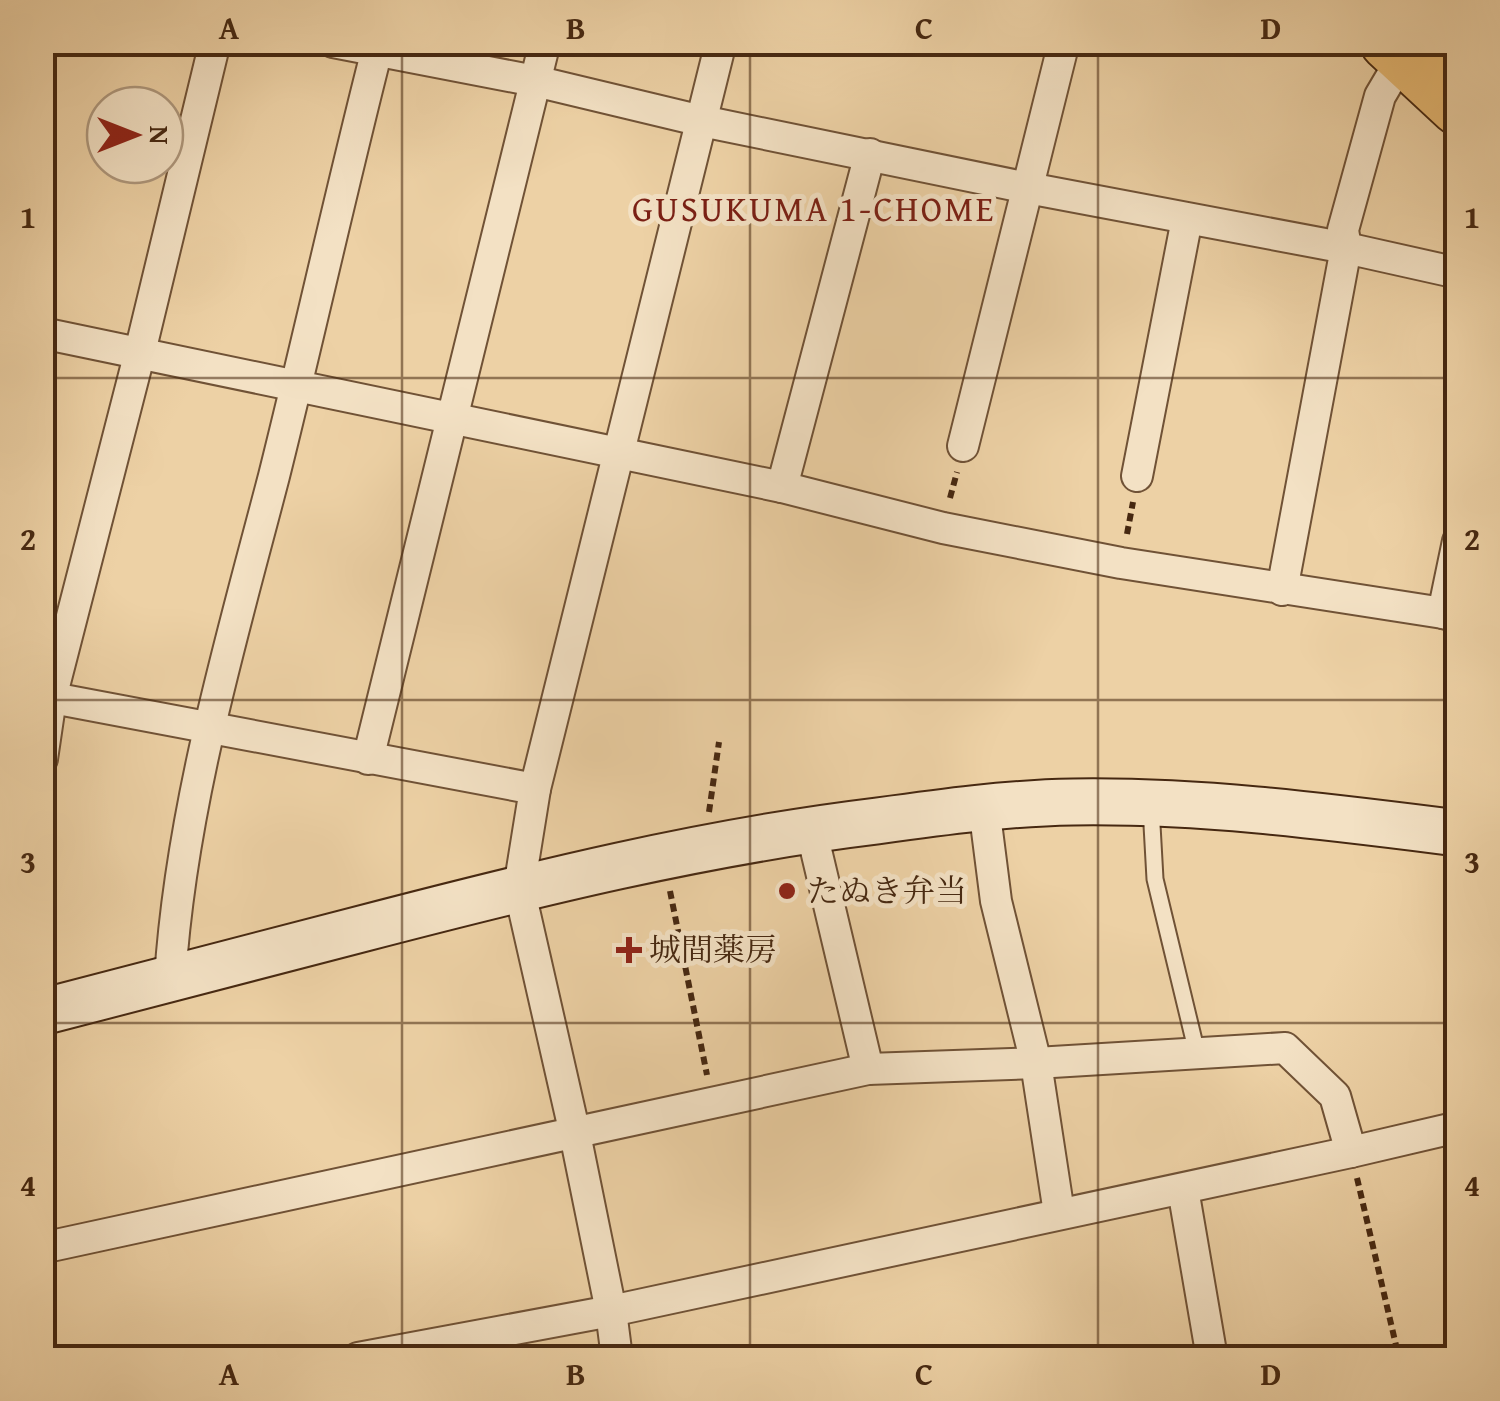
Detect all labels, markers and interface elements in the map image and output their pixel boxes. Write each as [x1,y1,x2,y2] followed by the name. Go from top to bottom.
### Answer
[219,4,240,51] text: A
[566,4,586,51] text: B
[915,4,933,51] text: C
[1261,4,1281,51] text: D
[85,85,185,185] north arrow
[140,126,181,145] text: N
[632,183,996,234] district label: GUSUKUMA 1-CHOME
[20,193,36,240] text: 1
[1464,193,1480,240] text: 1
[20,515,36,562] text: 2
[1464,515,1480,562] text: 2
[20,838,36,885] text: 3
[1464,838,1480,885] text: 3
[807,867,967,914] place label: たぬき弁当
[776,880,798,902] marker: たぬき弁当
[649,926,777,973] place label: 城間薬房
[618,939,640,961] marker: 城間薬房
[20,1161,36,1208] text: 4
[1464,1161,1480,1208] text: 4
[219,1350,240,1397] text: A
[566,1350,586,1397] text: B
[915,1350,933,1397] text: C
[1261,1350,1281,1397] text: D

